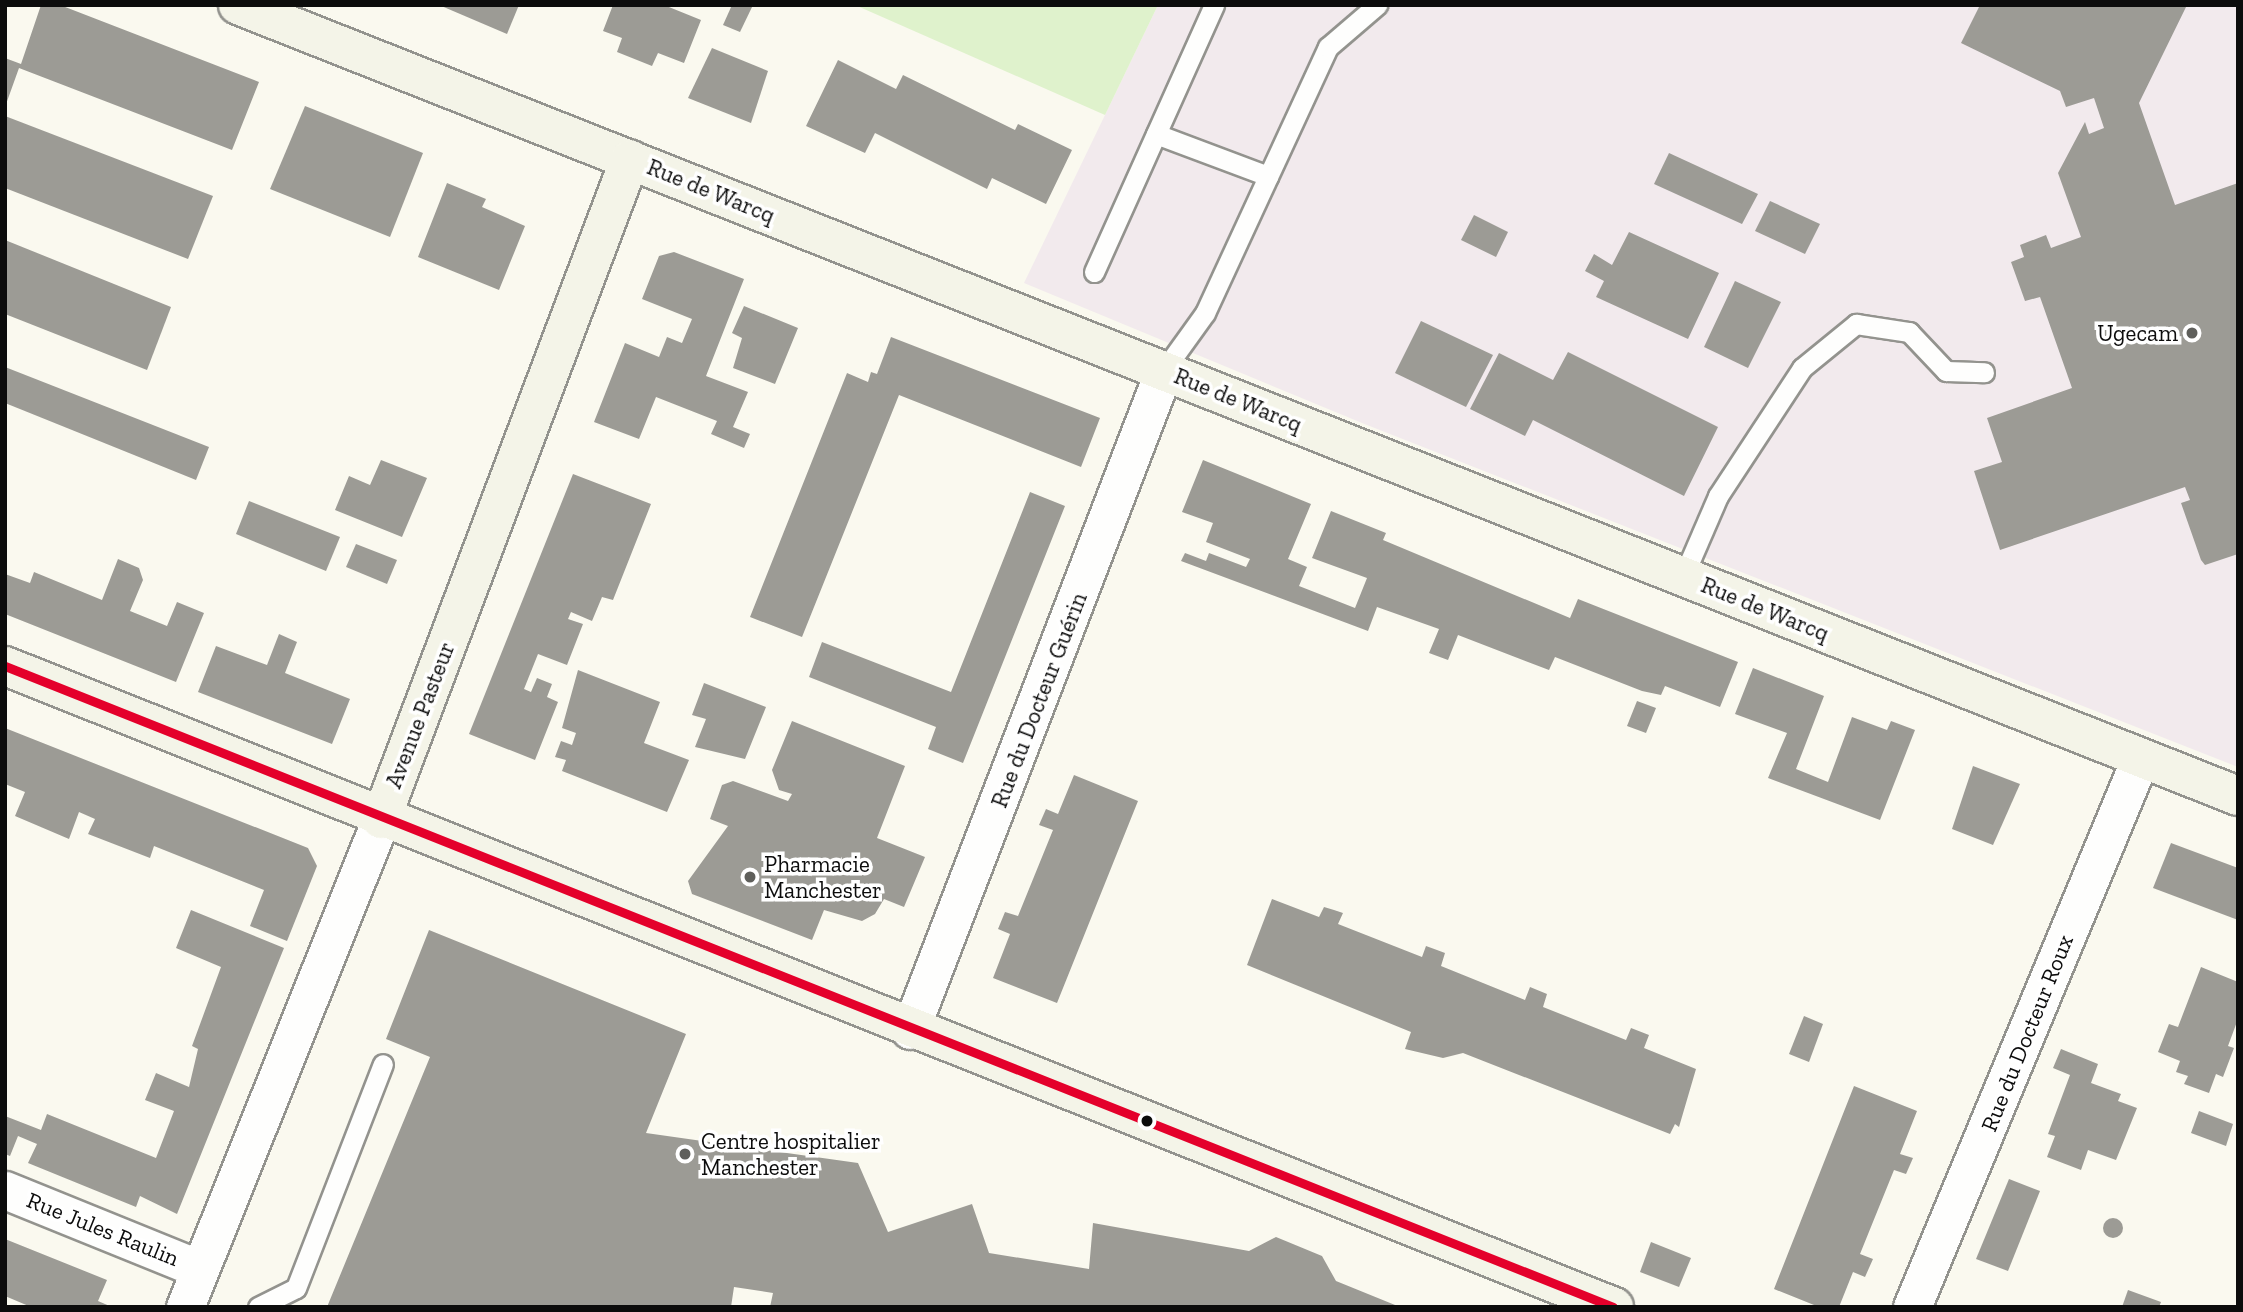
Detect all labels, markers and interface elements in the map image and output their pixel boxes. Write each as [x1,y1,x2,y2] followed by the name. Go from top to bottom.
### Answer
[643,153,779,229] street label: Rue de Warcq
[2097,319,2178,347] place label: Ugecam
[2184,325,2200,341] marker: Ugecam
[1170,362,1306,438] street label: Rue de Warcq
[1697,571,1833,647] street label: Rue de Warcq
[985,588,1093,812] street label: Rue du Docteur Guérin
[379,638,461,792] street label: Avenue Pasteur
[764,850,882,904] place label: Pharmacie Manchester
[742,869,758,885] marker: Pharmacie Manchester
[1975,930,2079,1136] street label: Rue du Docteur Roux
[1140,1114,1154,1128] unlabelled marker
[701,1127,881,1181] place label: Centre hospitalier Manchester
[675,1144,695,1164] marker: Centre hospitalier Manchester
[23,1186,183,1272] street label: Rue Jules Raulin

